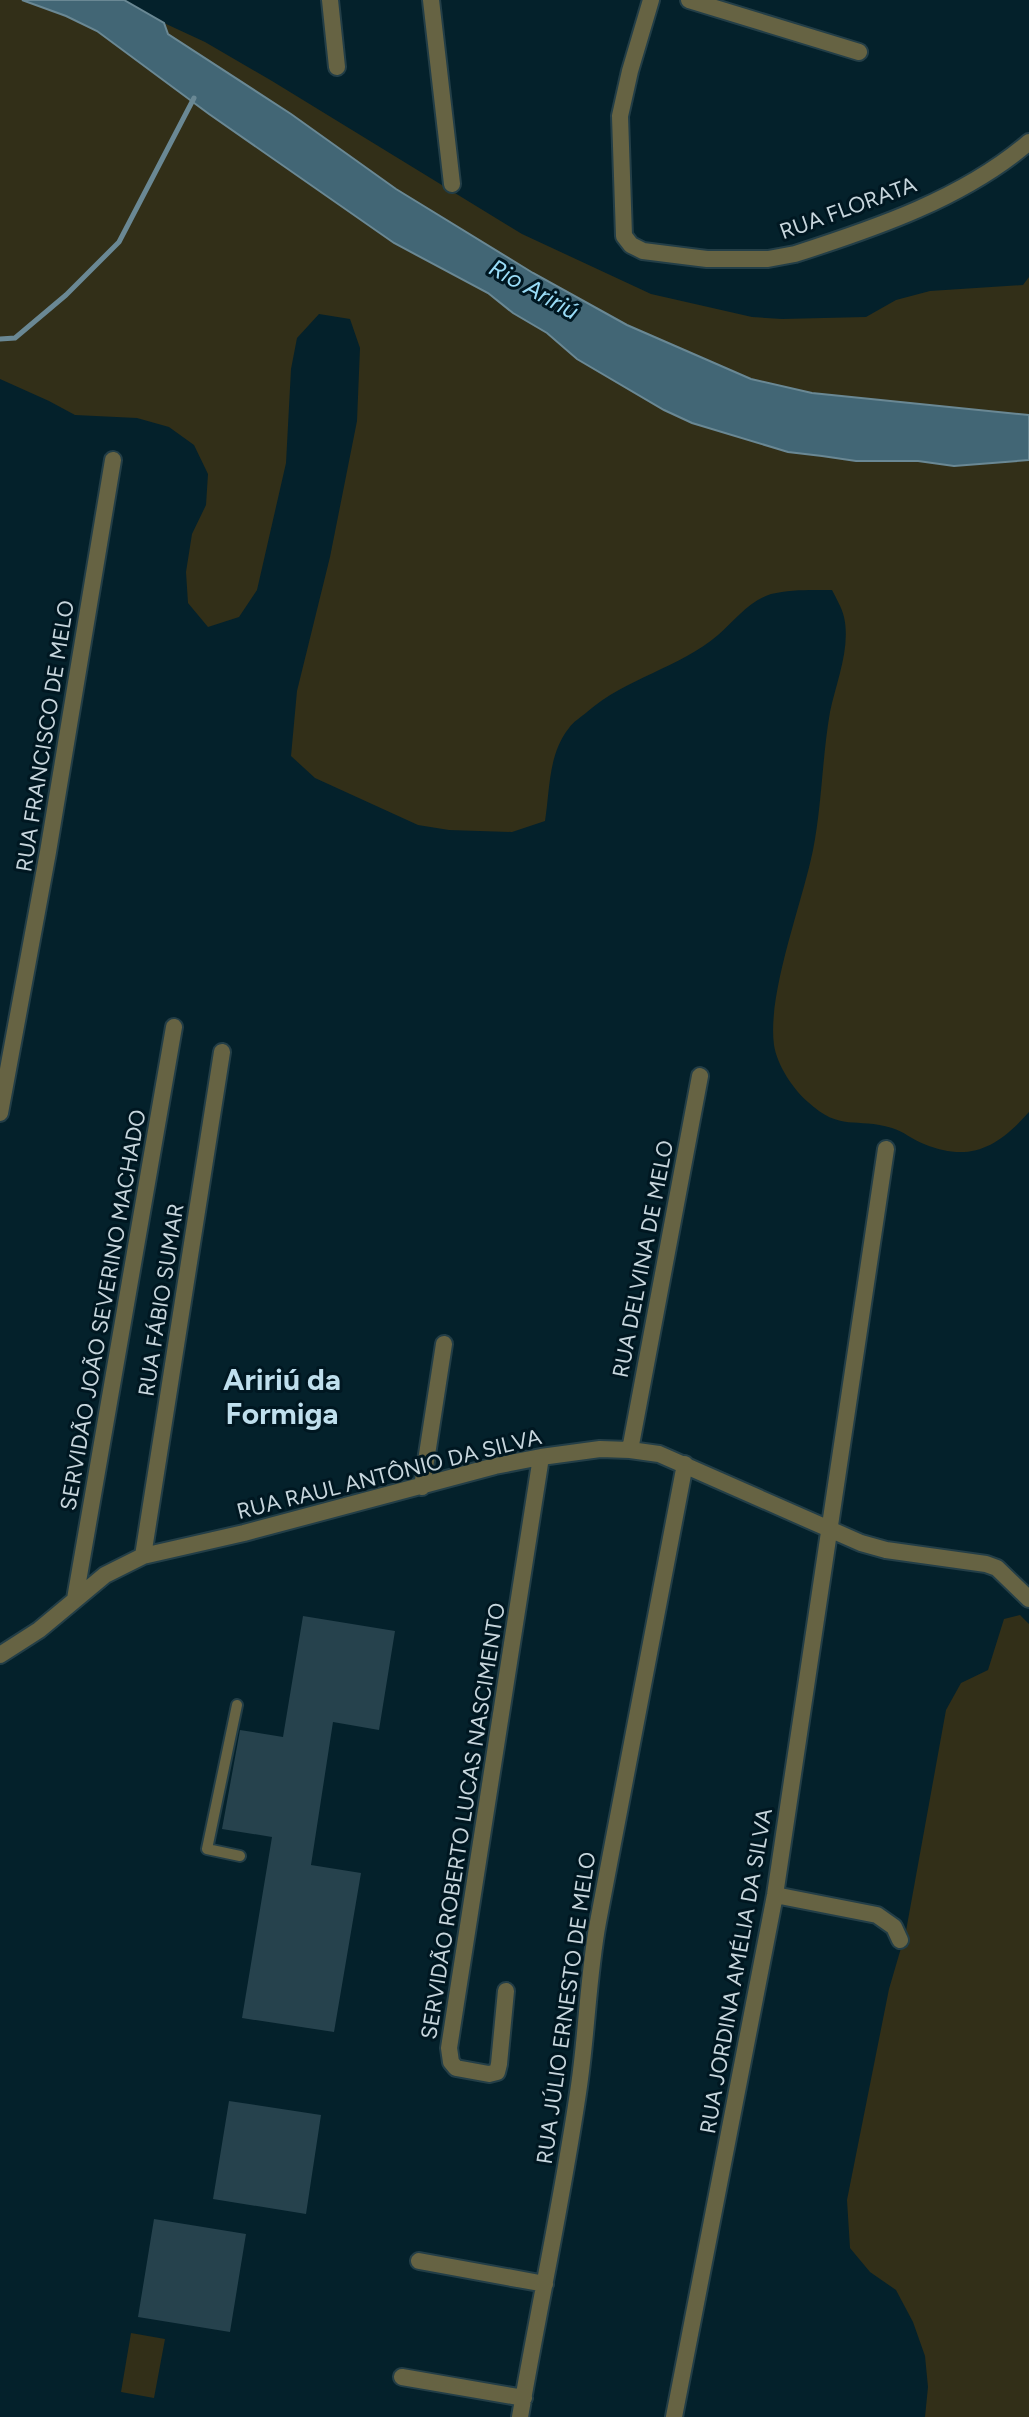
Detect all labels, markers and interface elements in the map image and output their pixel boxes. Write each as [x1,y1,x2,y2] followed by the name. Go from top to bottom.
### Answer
[776,171,920,245] street label: RUA FLORATA
[484,253,584,325] water label: Rio Aririú
[10,598,80,874] street label: RUA FRANCISCO DE MELO
[54,1108,152,1512] street label: SERVIDÃO JOÃO SEVERINO MACHADO
[607,1138,679,1380] street label: RUA DELVINA DE MELO
[132,1202,190,1398] street label: RUA FÁBIO SUMAR
[223,1361,341,1432] district label: Aririú da Formiga
[234,1423,544,1525] street label: RUA RAUL ANTÔNIO DA SILVA
[415,1601,511,2041] street label: SERVIDÃO ROBERTO LUCAS NASCIMENTO
[694,1806,778,2136] street label: RUA JORDINA AMÉLIA DA SILVA
[531,1850,601,2166] street label: RUA JÚLIO ERNESTO DE MELO

